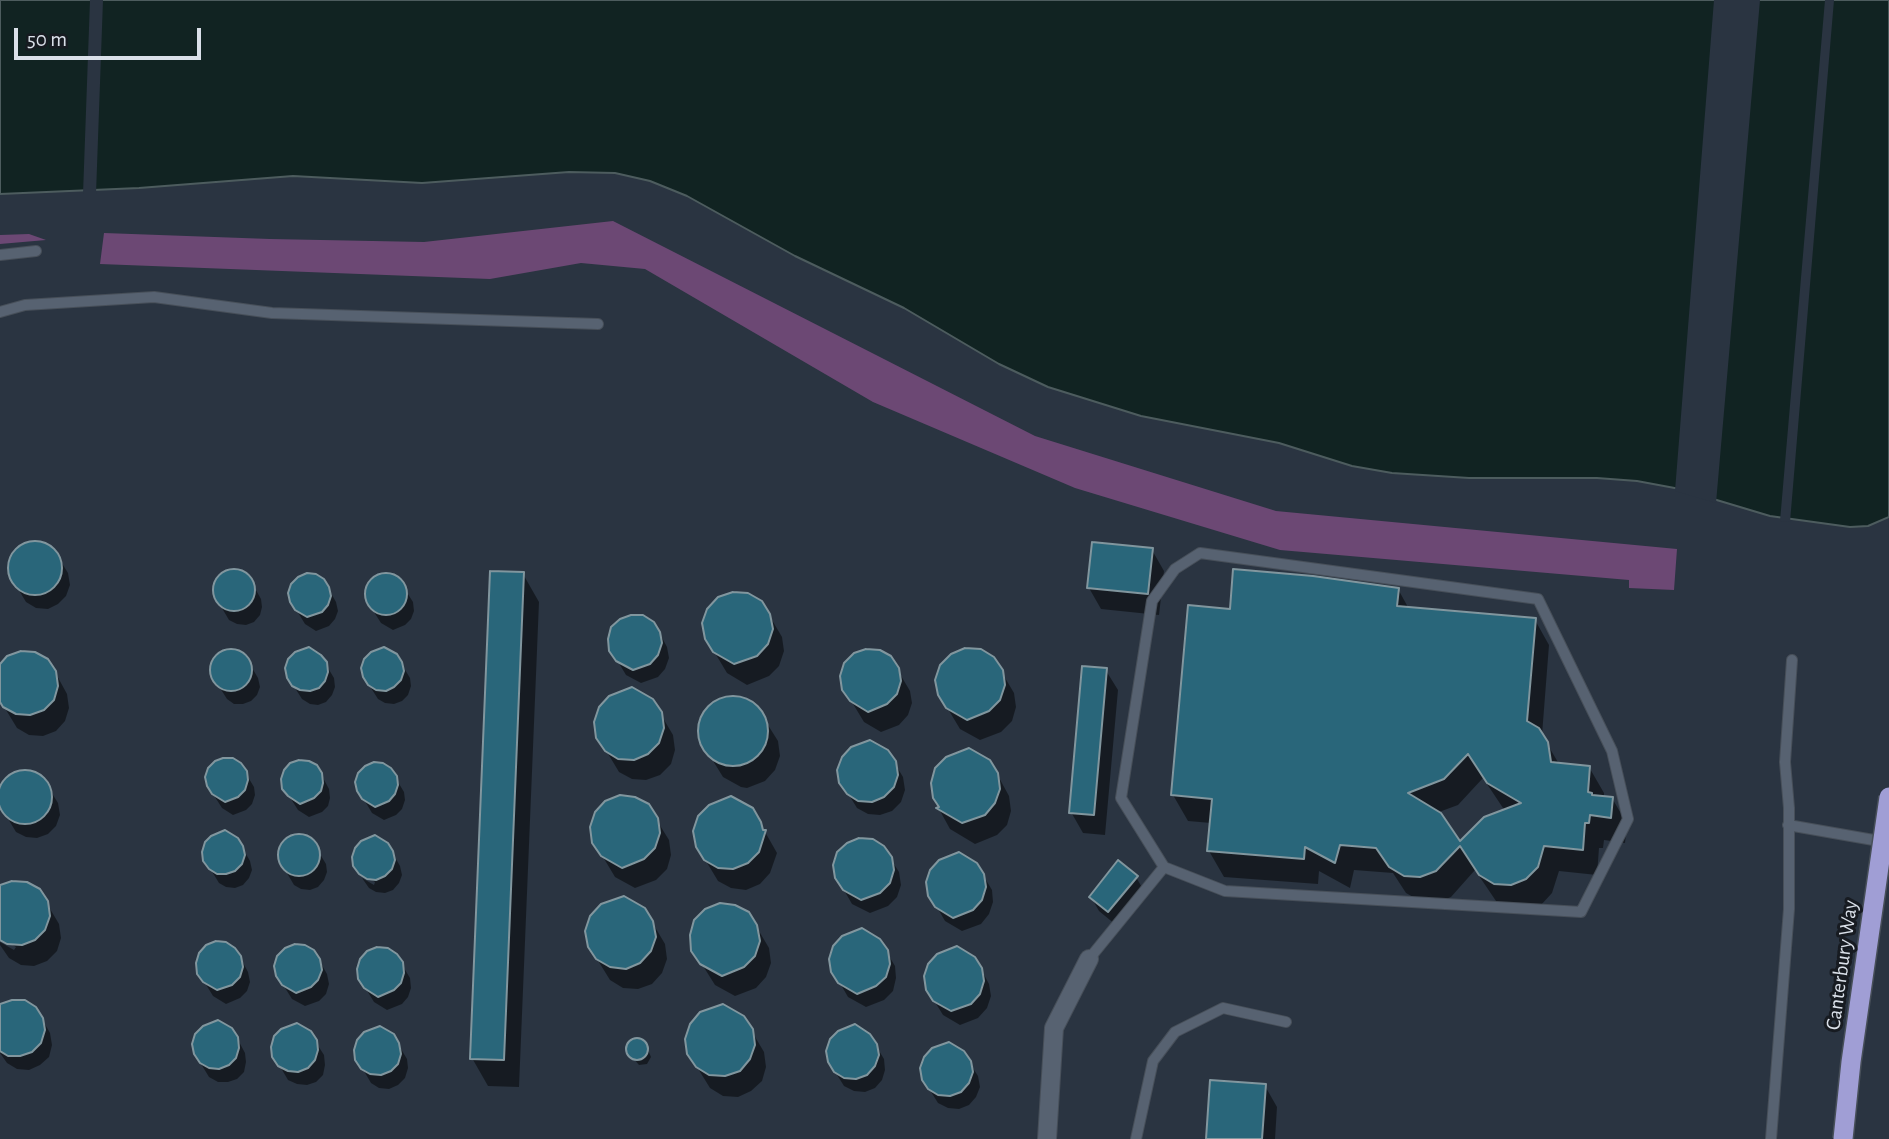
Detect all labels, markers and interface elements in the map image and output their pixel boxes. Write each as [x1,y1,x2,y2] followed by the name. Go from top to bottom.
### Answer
[18,14,205,58] scale bar
[27,29,67,50] text: 50 m
[1820,898,1864,1032] street label: Canterbury Way

